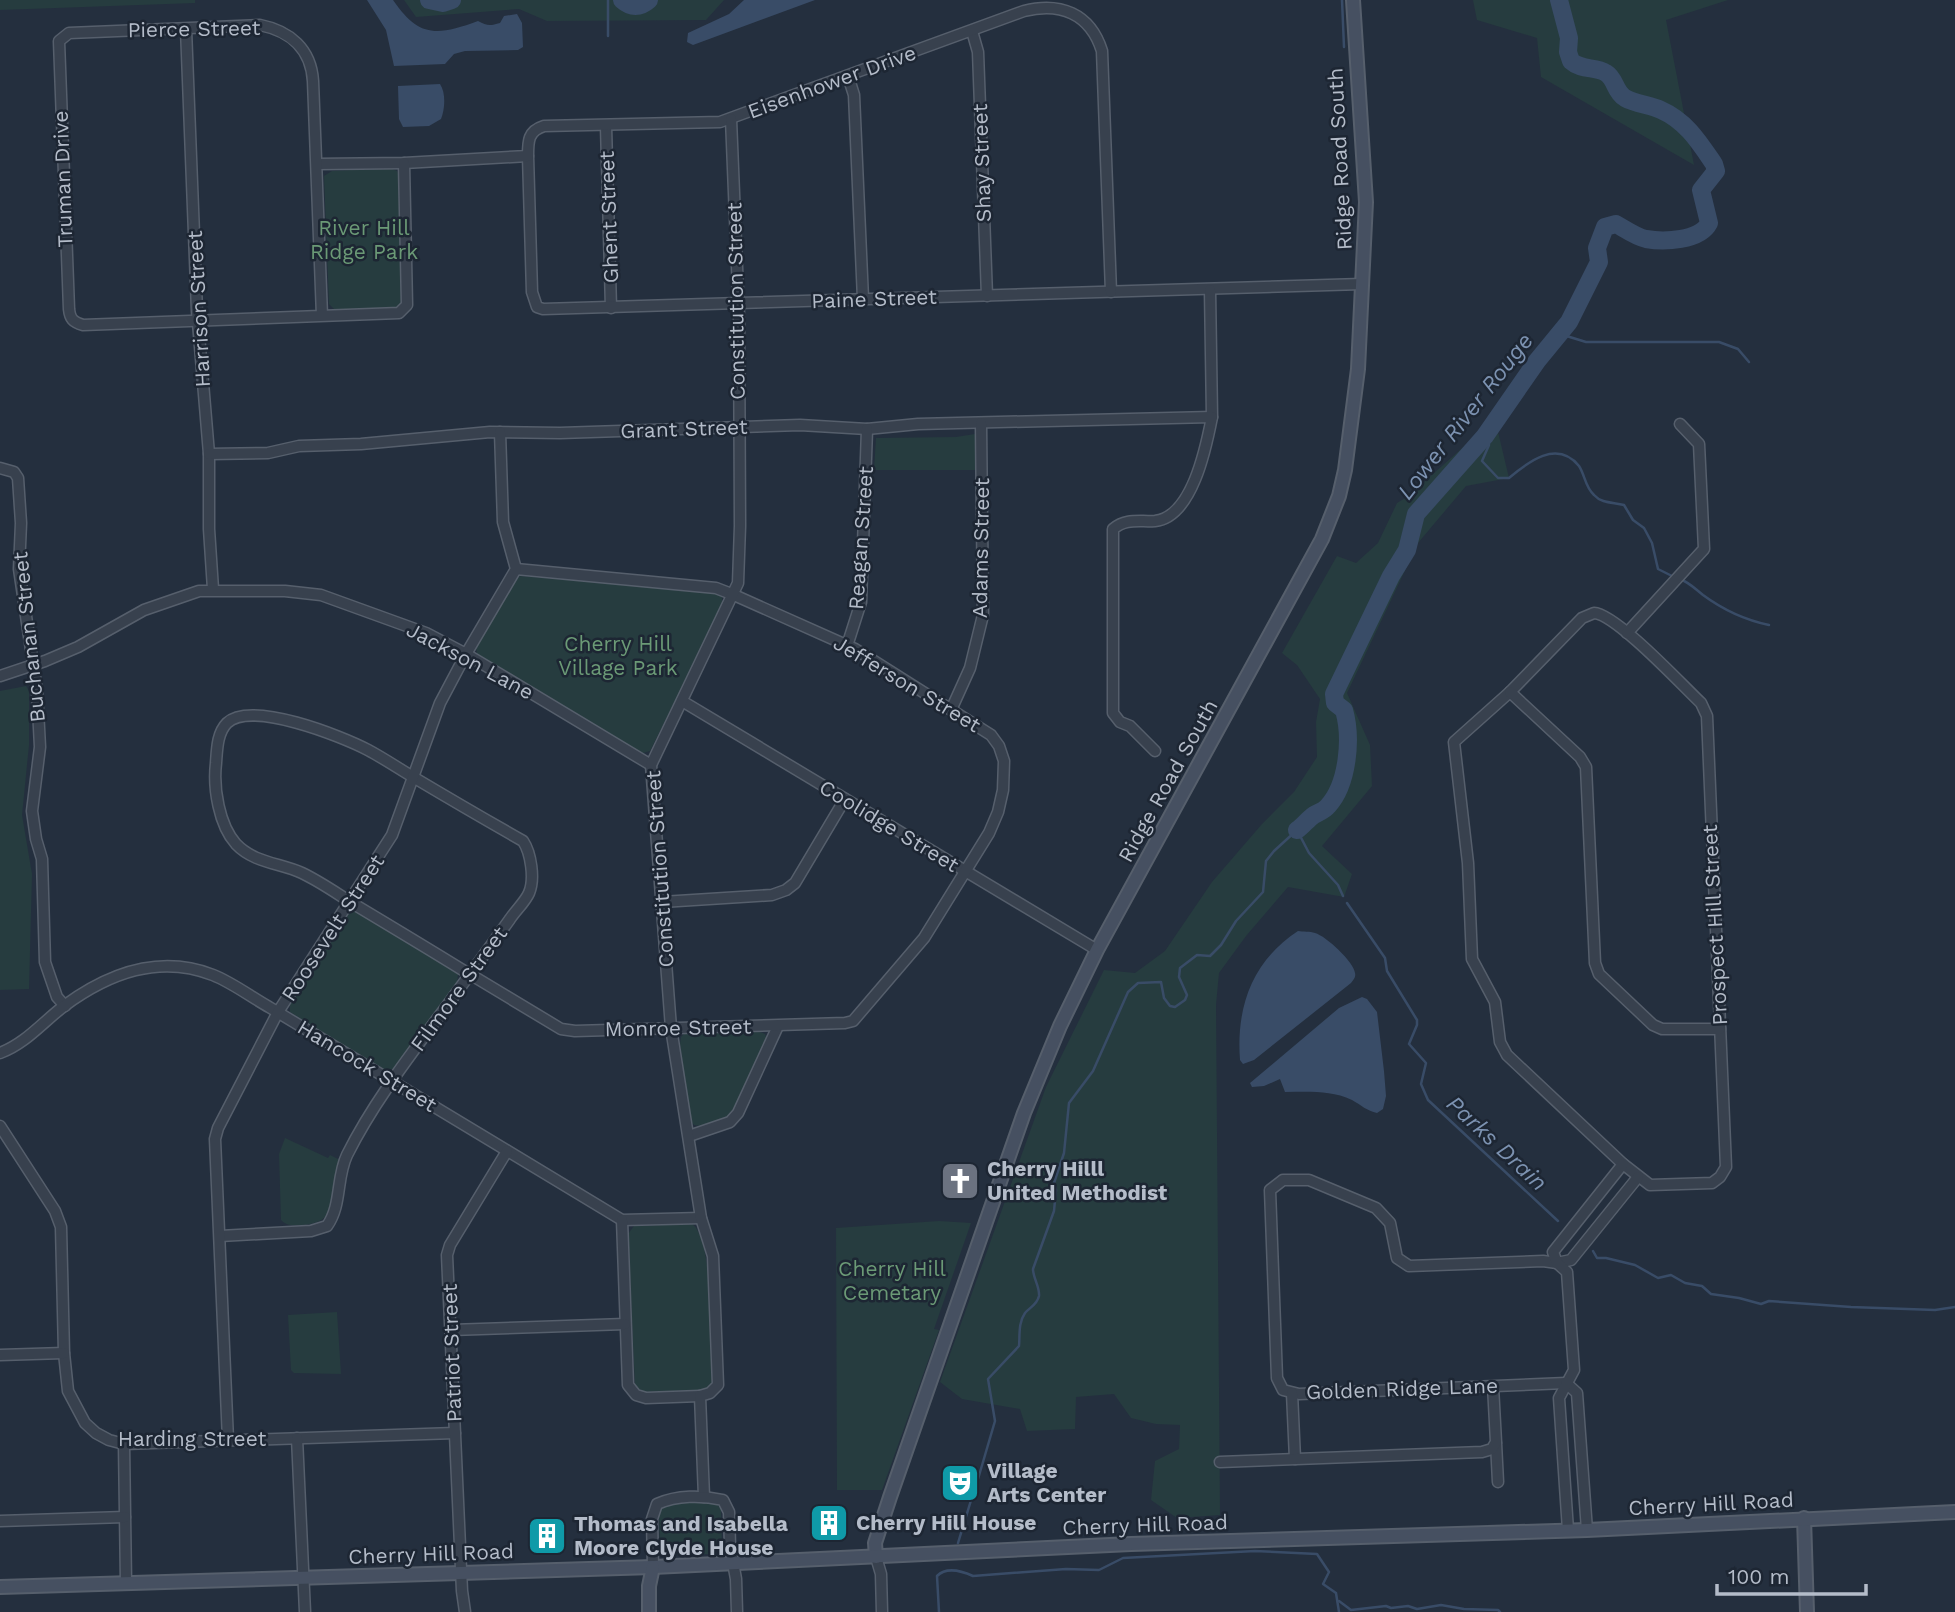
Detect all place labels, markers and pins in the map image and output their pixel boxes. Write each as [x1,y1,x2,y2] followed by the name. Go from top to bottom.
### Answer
[987,1156,1167,1205] place label: Cherry Hilll United Methodist
[939,1160,981,1202] church icon: Cherry Hilll United Methodist
[987,1458,1106,1507] place label: Village Arts Center
[939,1462,981,1504] theatre icon: Village Arts Center
[808,1502,850,1544] building icon: Cherry Hill House
[856,1510,1036,1535] place label: Cherry Hill House
[574,1511,789,1560] place label: Thomas and Isabella Moore Clyde House
[526,1515,568,1557] building icon: Thomas and Isabella Moore Clyde House

